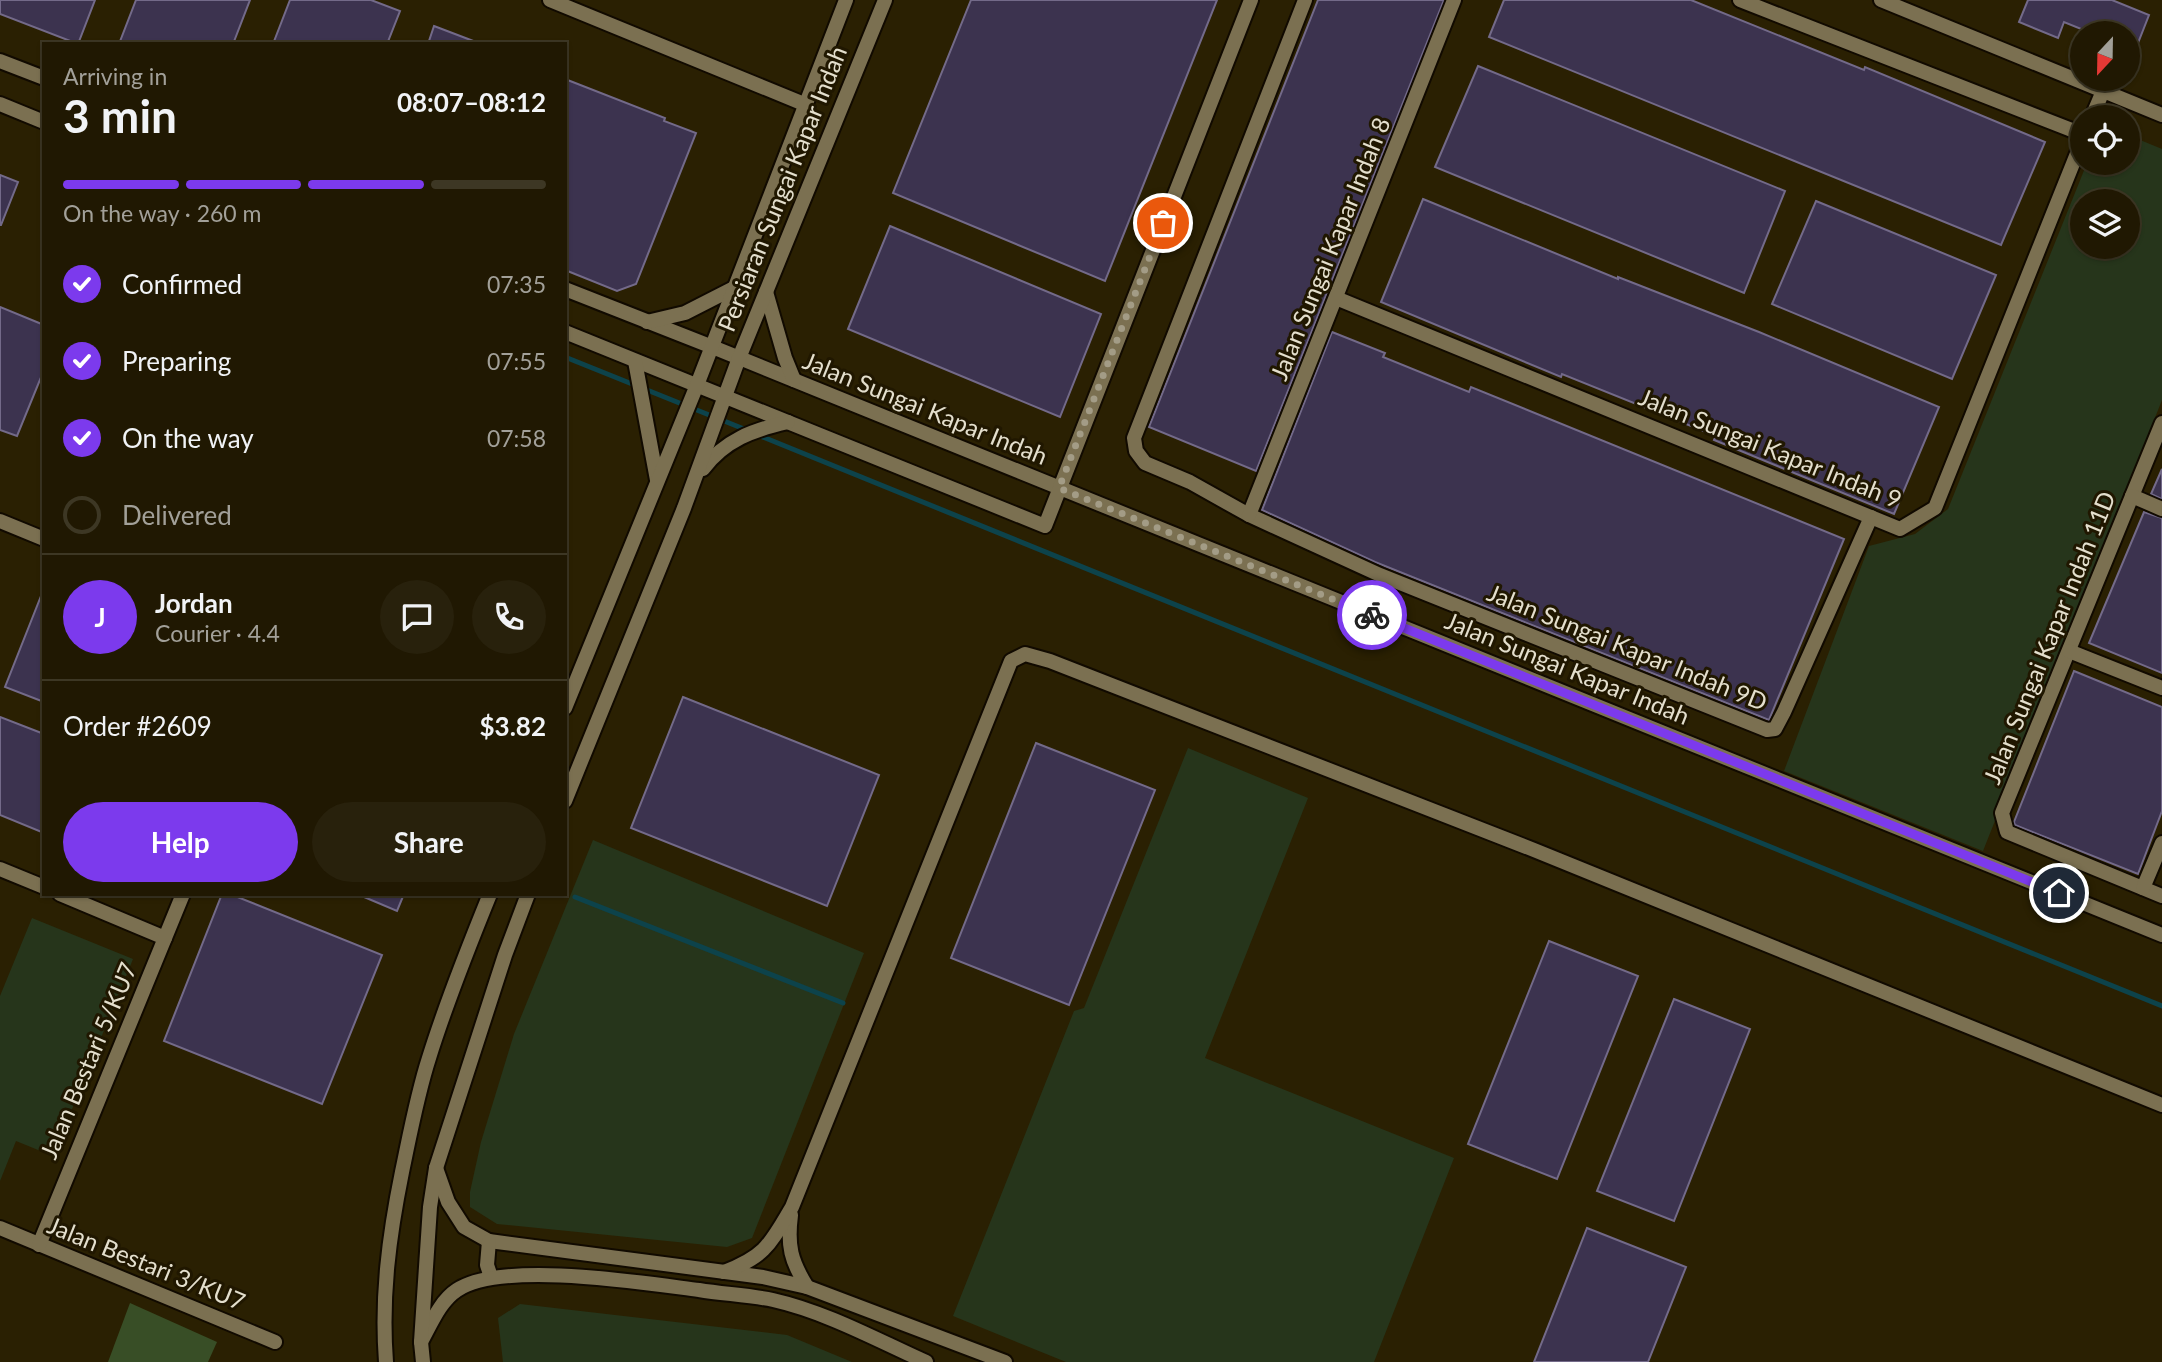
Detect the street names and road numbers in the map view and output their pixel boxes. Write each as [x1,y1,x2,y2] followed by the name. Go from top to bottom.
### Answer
[711,41,852,335] street label: Persiaran Sungai Kapar Indah
[1264,113,1396,384] street label: Jalan Sungai Kapar Indah 8
[799,345,1052,470] street label: Jalan Sungai Kapar Indah
[1635,382,1906,514] street label: Jalan Sungai Kapar Indah 9
[1977,487,2121,788] street label: Jalan Sungai Kapar Indah 11D
[1483,579,1771,717] street label: Jalan Sungai Kapar Indah 9D
[1440,607,1694,731] street label: Jalan Sungai Kapar Indah
[33,958,142,1163] street label: Jalan Bestari 5/KU7
[44,1210,250,1315] street label: Jalan Bestari 3/KU7

